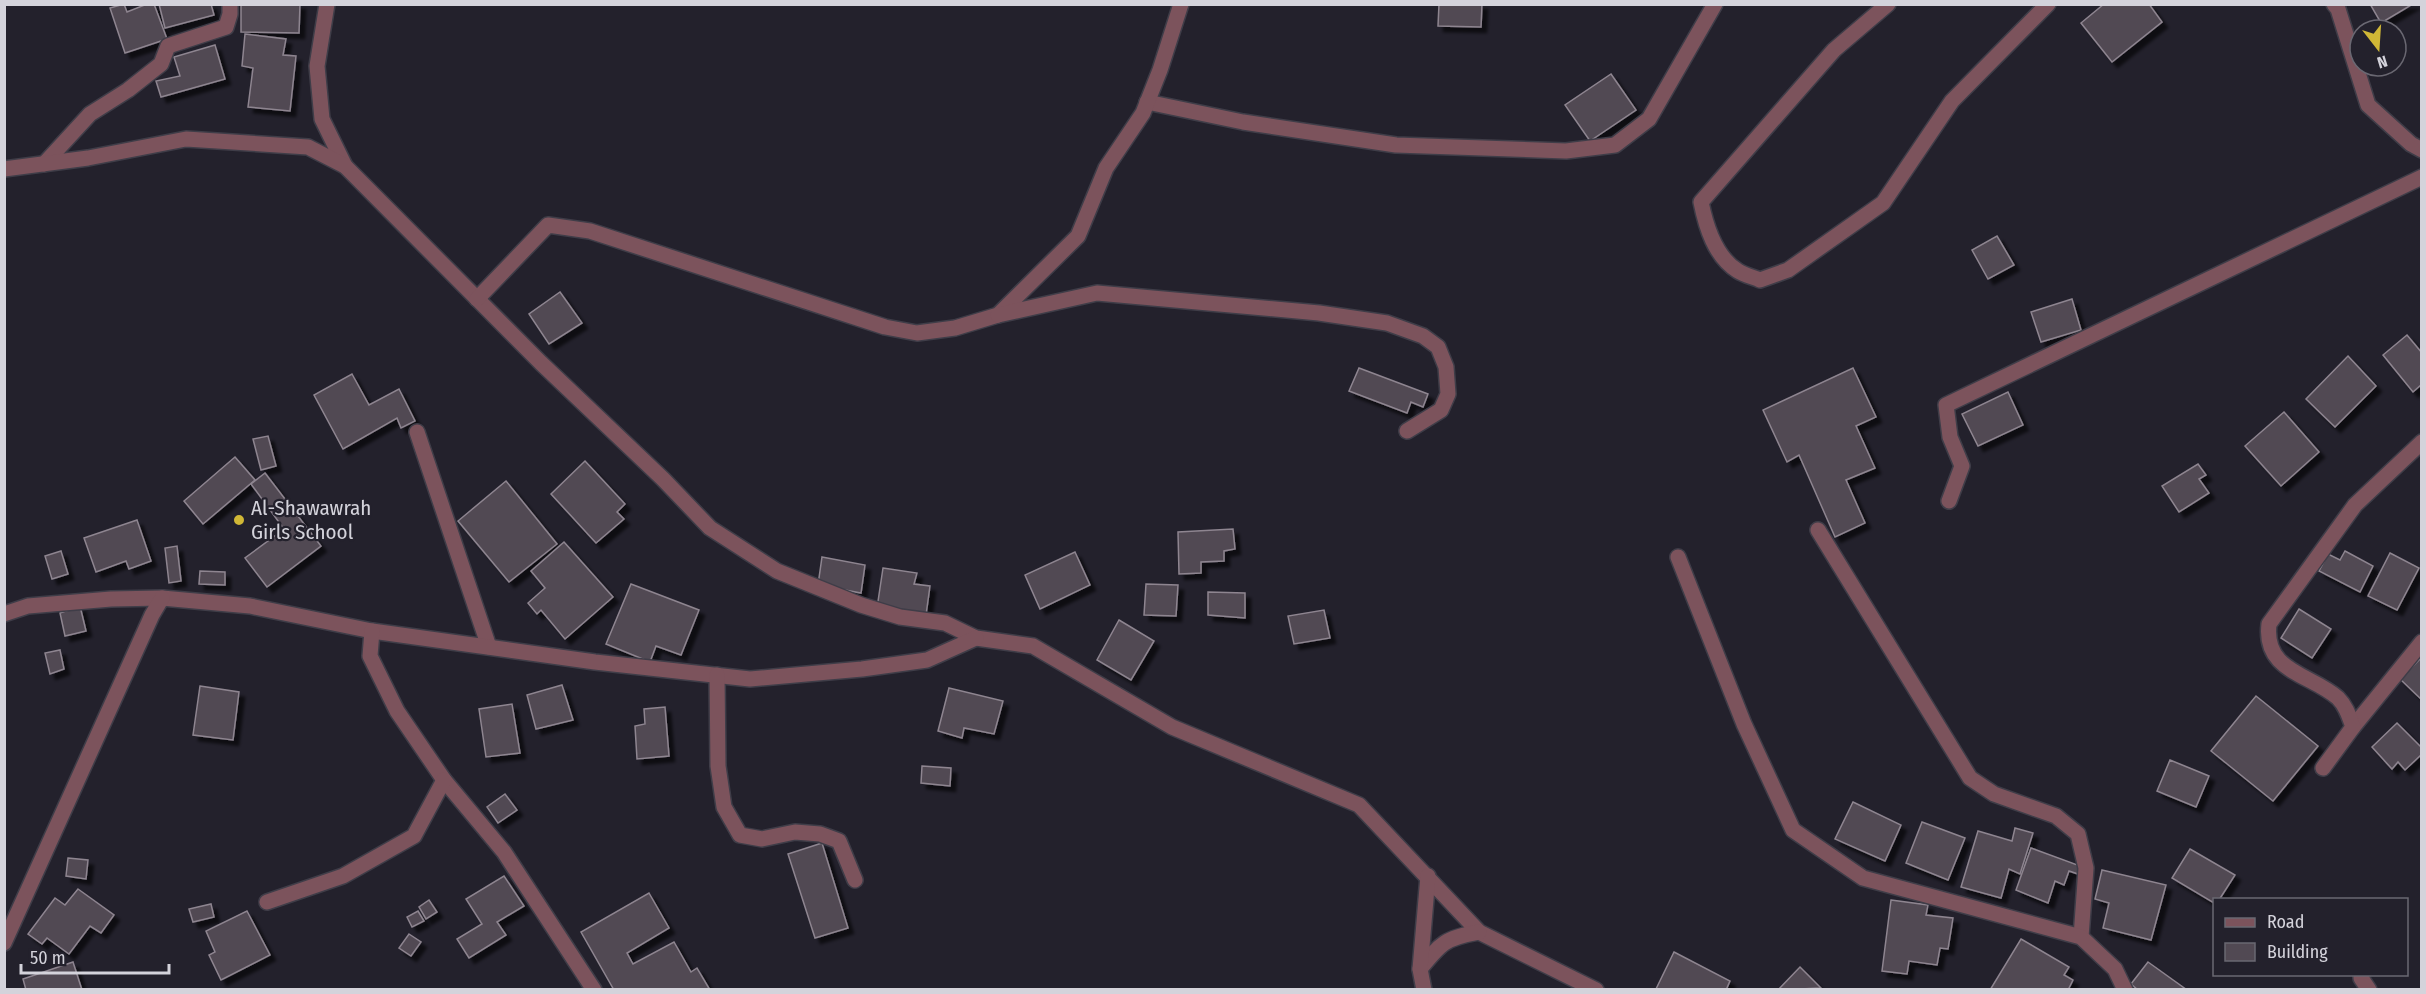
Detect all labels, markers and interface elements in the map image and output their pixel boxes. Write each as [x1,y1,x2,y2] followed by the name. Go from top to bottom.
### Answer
[2348,18,2408,78] north arrow
[2375,51,2390,72] text: N
[251,495,371,545] place label: Al-Shawawrah Girls School
[232,513,246,527] marker: Al-Shawawrah Girls School
[2213,898,2408,976] legend
[2267,911,2304,933] text: Road
[21,937,170,975] scale bar
[2267,941,2328,963] text: Building
[30,947,66,969] text: 50 m

